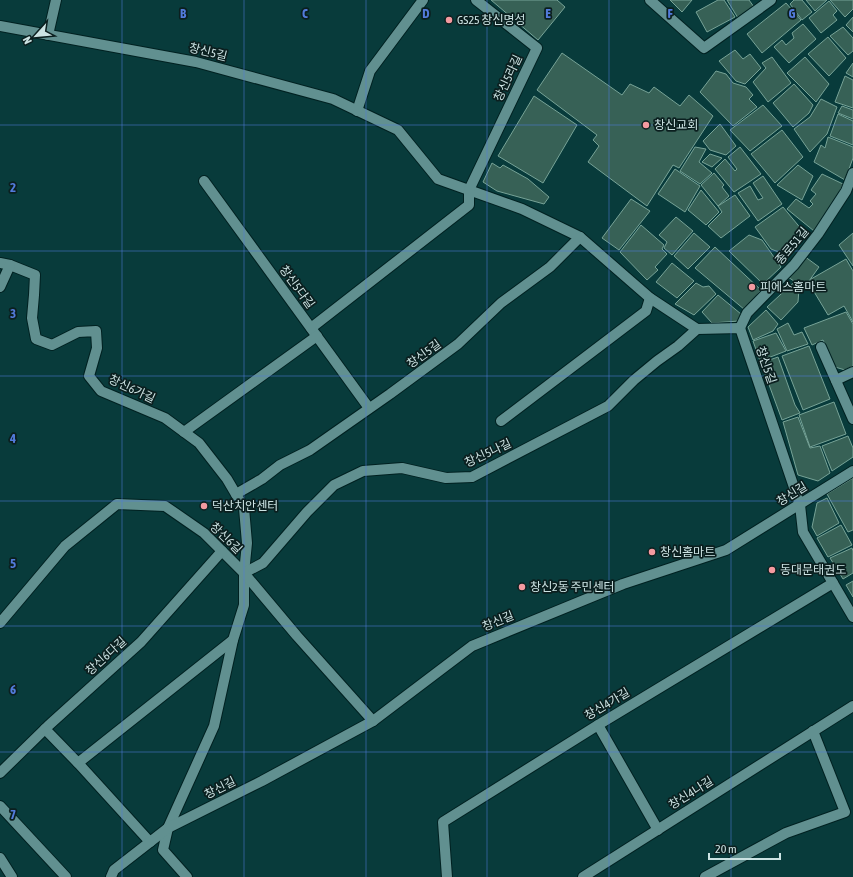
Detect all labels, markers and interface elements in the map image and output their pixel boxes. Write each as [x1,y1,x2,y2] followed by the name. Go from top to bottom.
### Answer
[180,6,187,21] text: B
[302,6,308,21] text: C
[422,6,430,21] text: D
[545,6,551,21] text: E
[667,6,673,21] text: F
[789,6,796,21] text: G
[457,13,526,27] place label: GS25 창신명성
[444,15,454,25] marker: GS25 창신명성
[16,16,56,56] north arrow
[20,35,34,46] text: N
[187,41,229,63] street label: 창신5길
[491,52,525,104] street label: 창신5라길
[654,118,698,132] place label: 창신교회
[641,120,651,130] marker: 창신교회
[10,180,16,195] text: 2
[772,224,812,268] street label: 종로51길
[277,263,317,311] street label: 창신5다길
[760,280,826,294] place label: 피에스홈마트
[747,282,757,292] marker: 피에스홈마트
[10,306,16,321] text: 3
[404,337,444,371] street label: 창신5길
[753,344,779,386] street label: 창신5길
[106,372,158,406] street label: 창신6가길
[9,431,16,446] text: 4
[462,436,514,470] street label: 창신5나길
[774,479,810,509] street label: 창신길
[212,499,278,513] place label: 덕산치안센터
[199,501,209,511] marker: 덕산치안센터
[207,520,245,556] street label: 창신6길
[660,545,715,559] place label: 창신홈마트
[647,547,657,557] marker: 창신홈마트
[10,556,16,571] text: 5
[780,563,846,577] place label: 동대문태권도
[767,565,777,575] marker: 동대문태권도
[530,580,615,594] place label: 창신2동 주민센터
[517,582,527,592] marker: 창신2동 주민센터
[480,608,516,634] street label: 창신길
[83,634,129,678] street label: 창신6다길
[10,682,16,697] text: 6
[582,685,632,723] street label: 창신4가길
[202,774,238,802] street label: 창신길
[666,774,716,812] street label: 창신4나길
[10,807,16,822] text: 7
[709,835,780,861] scale bar
[715,842,737,856] text: 20 m

